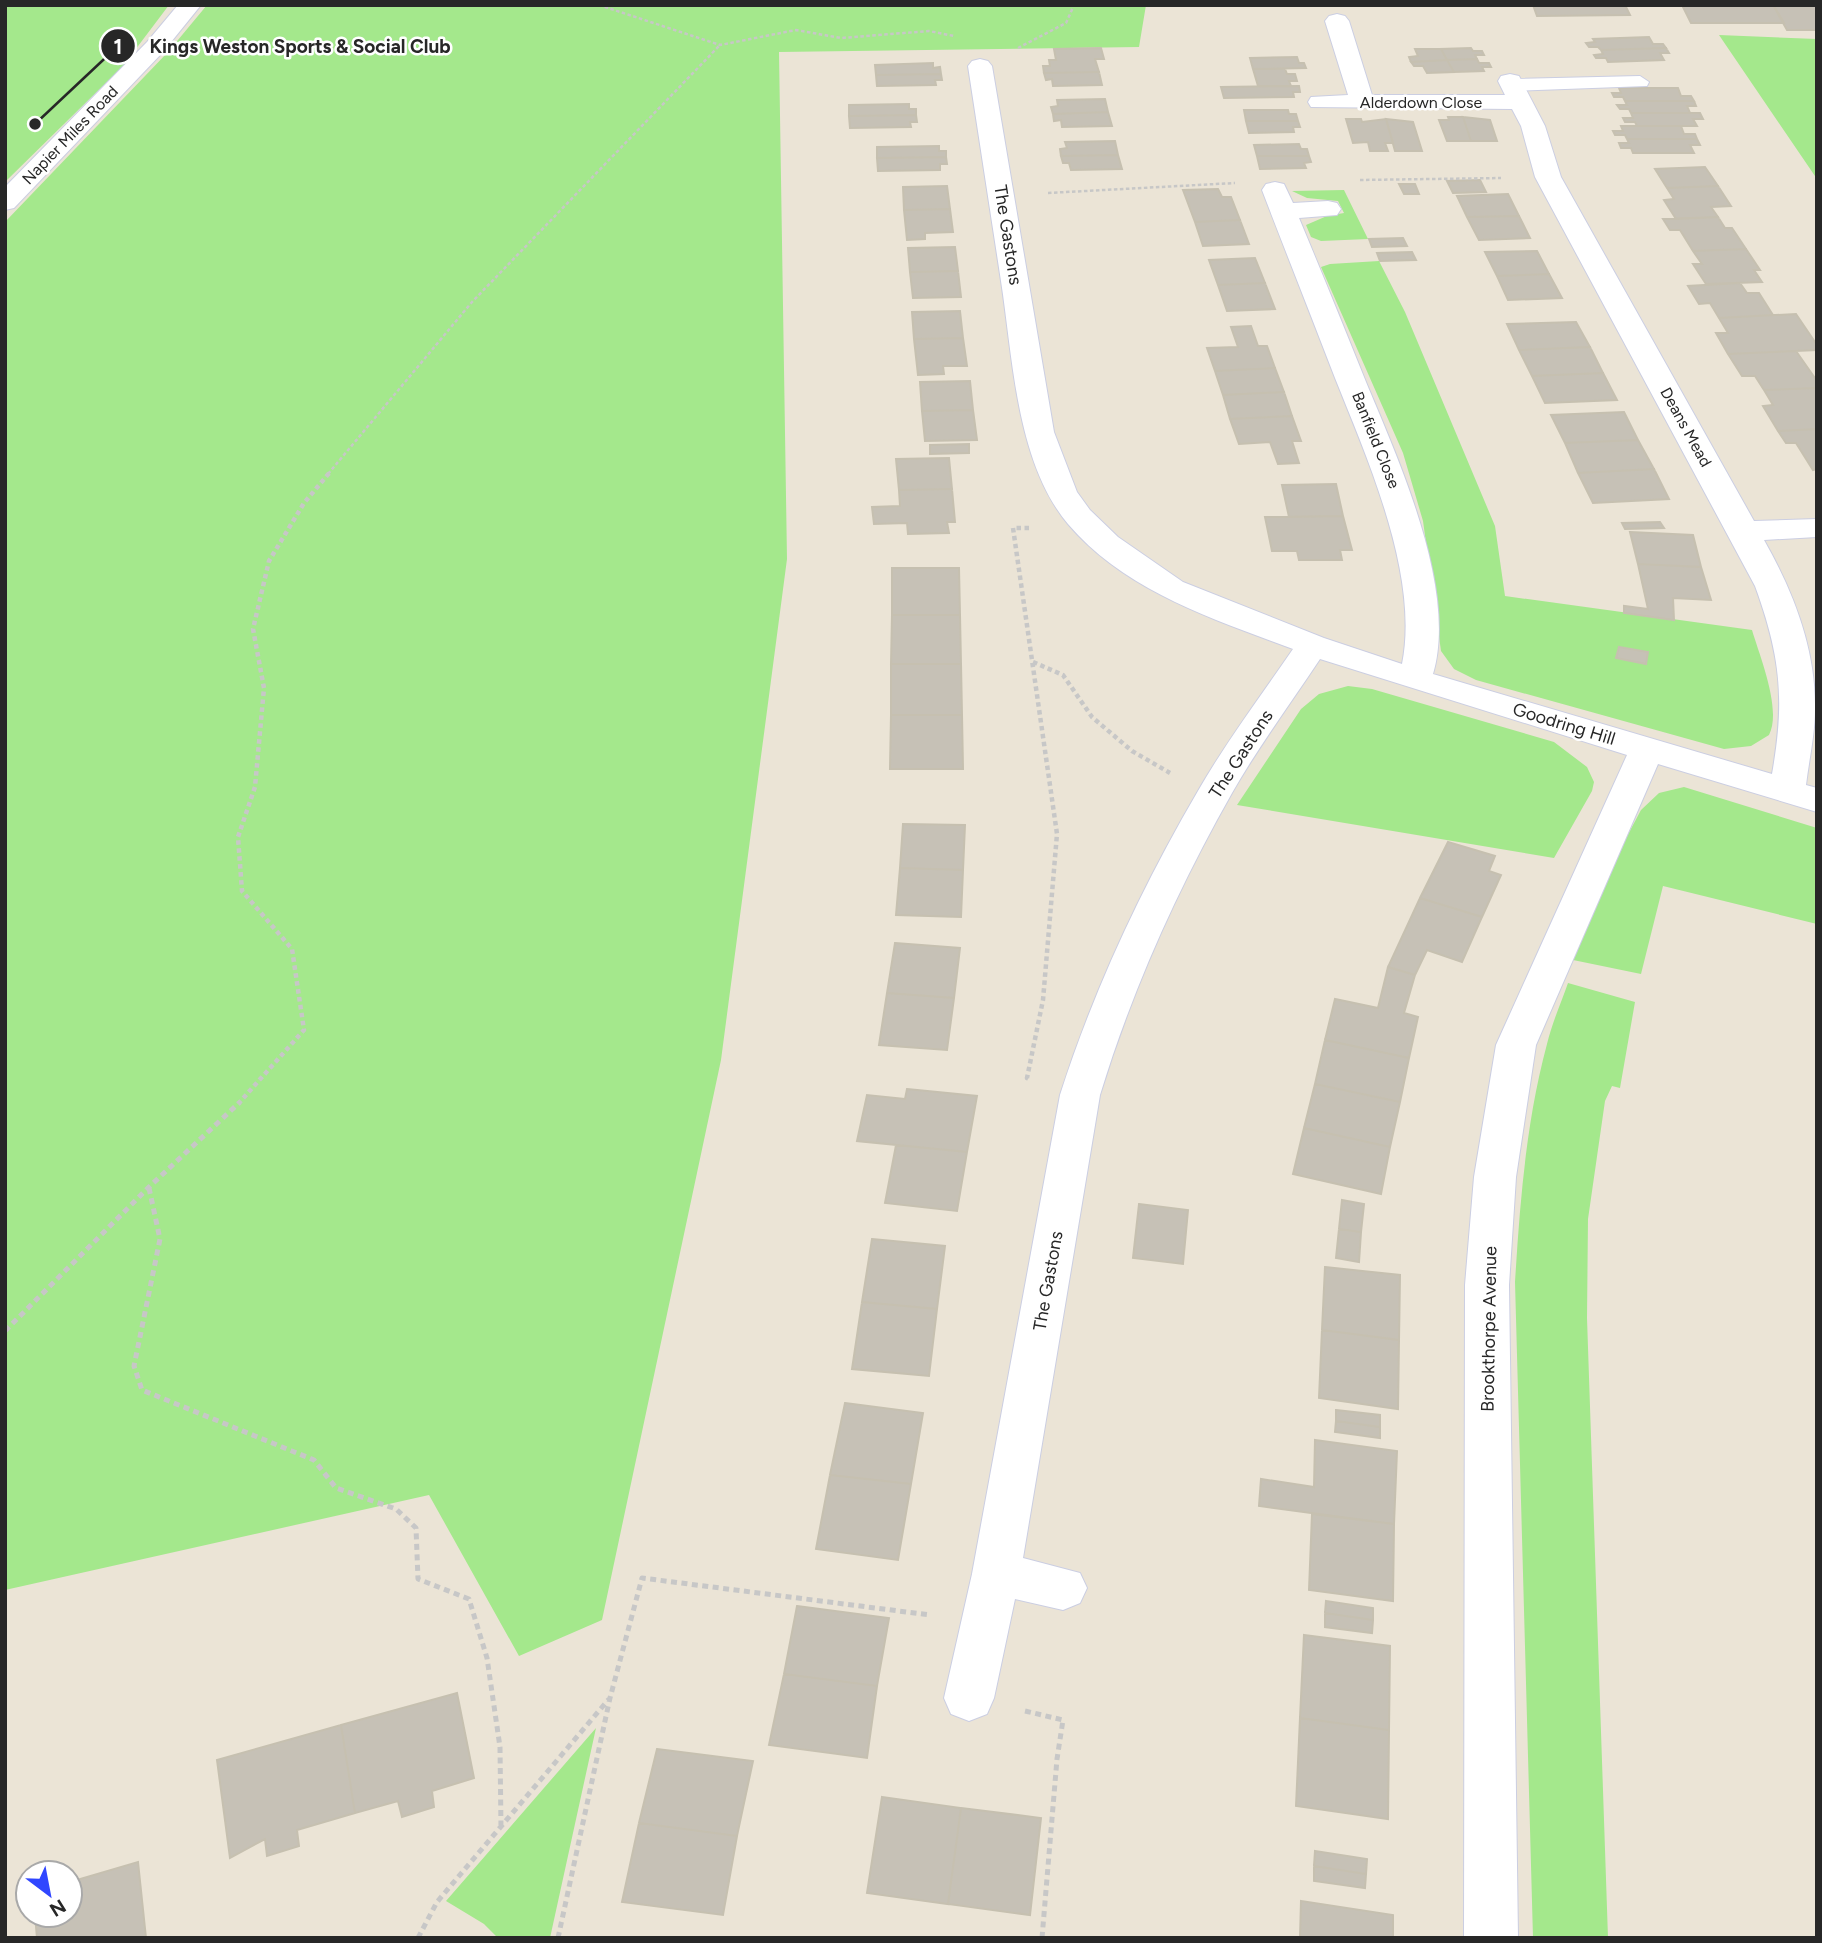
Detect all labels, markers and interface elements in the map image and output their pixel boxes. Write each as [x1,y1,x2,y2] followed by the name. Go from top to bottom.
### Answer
[100,26,464,66] callout: Kings Weston Sports & Social Club
[114,34,122,59] text: 1
[149,35,451,58] text: Kings Weston Sports & Social Club
[18,82,122,188] street label: Napier Miles Road
[1360,93,1482,112] street label: Alderdown Close
[989,183,1027,287] street label: The Gastons
[1656,384,1716,470] street label: Deans Mead
[1348,389,1404,491] street label: Banfield Close
[1510,698,1618,750] street label: Goodring Hill
[1204,706,1278,802] street label: The Gastons
[1028,1229,1068,1333] street label: The Gastons
[1477,1246,1501,1412] street label: Brookthorpe Avenue
[14,1859,84,1929] north arrow
[45,1894,70,1922] text: N

